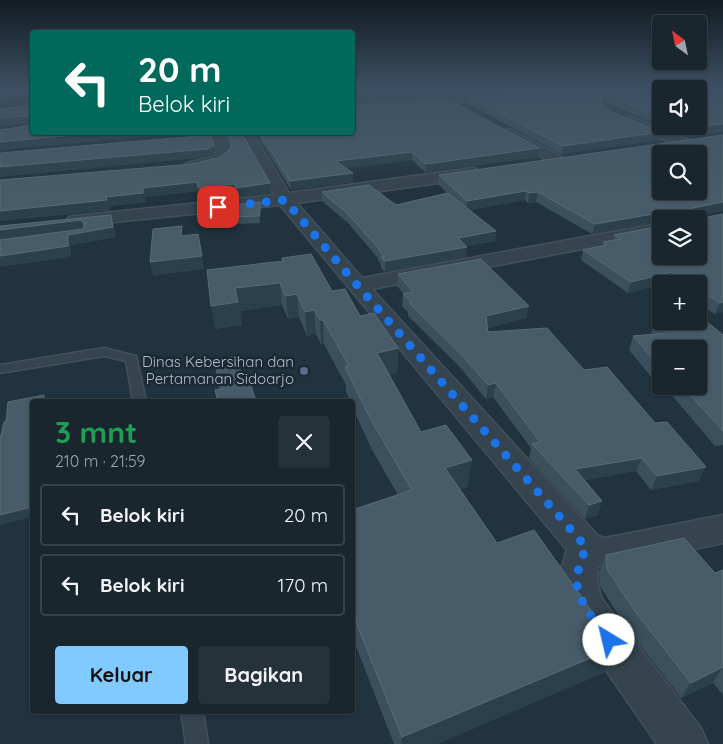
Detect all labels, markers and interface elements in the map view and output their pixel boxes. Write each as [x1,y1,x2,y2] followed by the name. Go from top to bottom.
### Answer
[652,15,708,70] north arrow
[652,15,707,395] map controls
[138,47,221,91] text: 20 m
[55,50,120,115] icon: left
[652,80,707,135] button: sound
[138,90,230,118] text: Belok kiri
[652,145,707,200] button: search
[197,186,239,228] pin
[204,193,232,221] icon: arrive
[652,210,707,265] button: layers
[652,275,707,330] button: +
[652,340,707,395] button: −
[142,352,294,388] place label: Dinas Kebersihan dan Pertamanan Sidoarjo
[298,365,310,377] marker: Dinas Kebersihan dan Pertamanan Sidoarjo
[55,413,137,451] text: 3 mnt
[278,416,330,468] button: close
[55,451,146,471] text: 210 m · 21:59
[57,501,85,529] icon: left
[100,503,185,527] text: Belok kiri
[284,503,328,527] text: 20 m
[57,571,85,599] icon: left
[100,573,185,597] text: Belok kiri
[277,573,328,597] text: 170 m
[582,613,634,665] position arrow
[55,646,188,704] button: Keluar
[198,646,330,704] button: Bagikan

